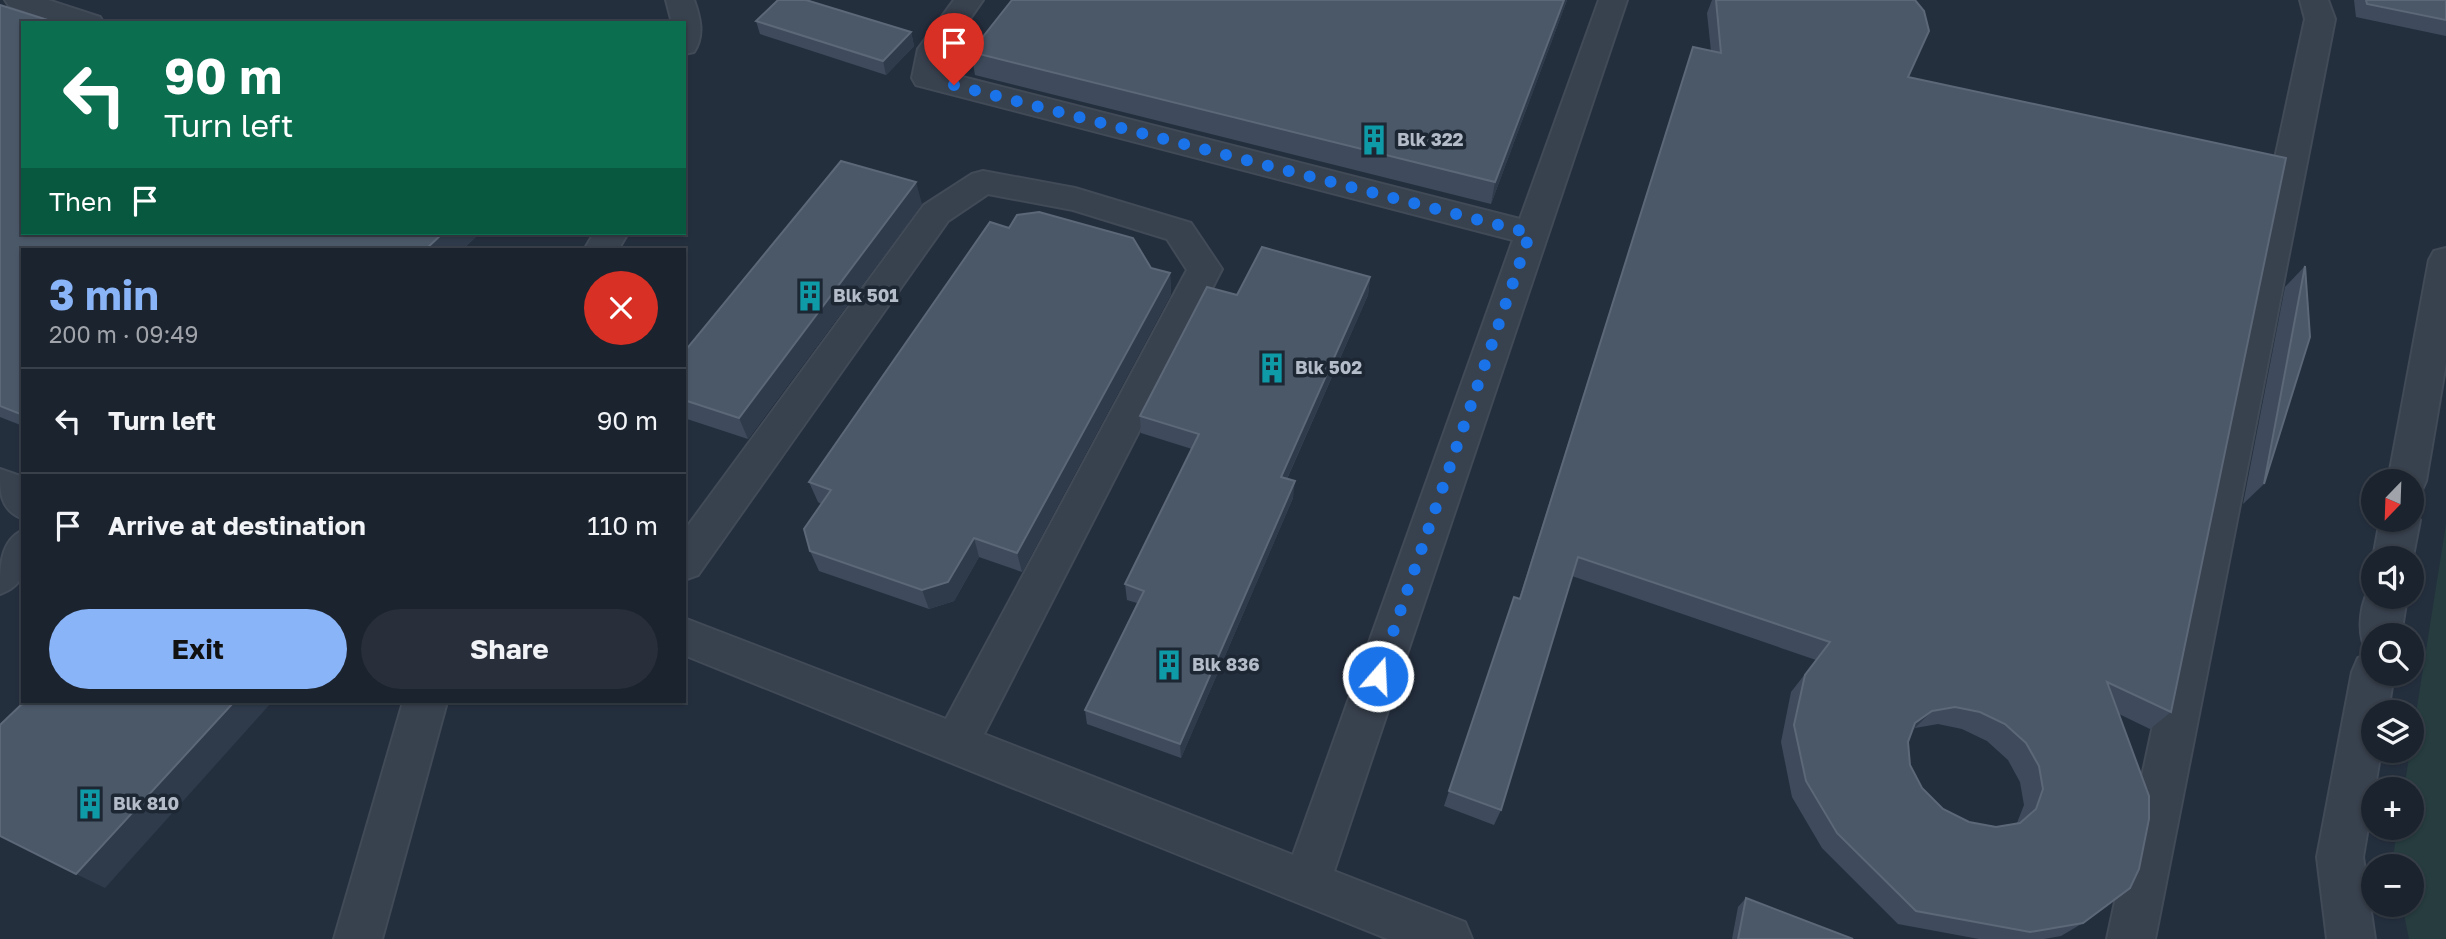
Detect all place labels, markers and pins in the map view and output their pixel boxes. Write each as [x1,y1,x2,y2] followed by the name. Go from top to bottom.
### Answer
[924,13,984,85] pin
[1357,123,1391,157] building icon: Blk 322
[1397,128,1464,150] place label: Blk 322
[793,279,827,313] building icon: Blk 501
[833,284,899,306] place label: Blk 501
[1255,351,1289,385] building icon: Blk 502
[1295,356,1362,378] place label: Blk 502
[1152,648,1186,682] building icon: Blk 836
[1192,653,1260,675] place label: Blk 836
[73,787,107,821] building icon: Blk 810
[113,792,179,814] place label: Blk 810

